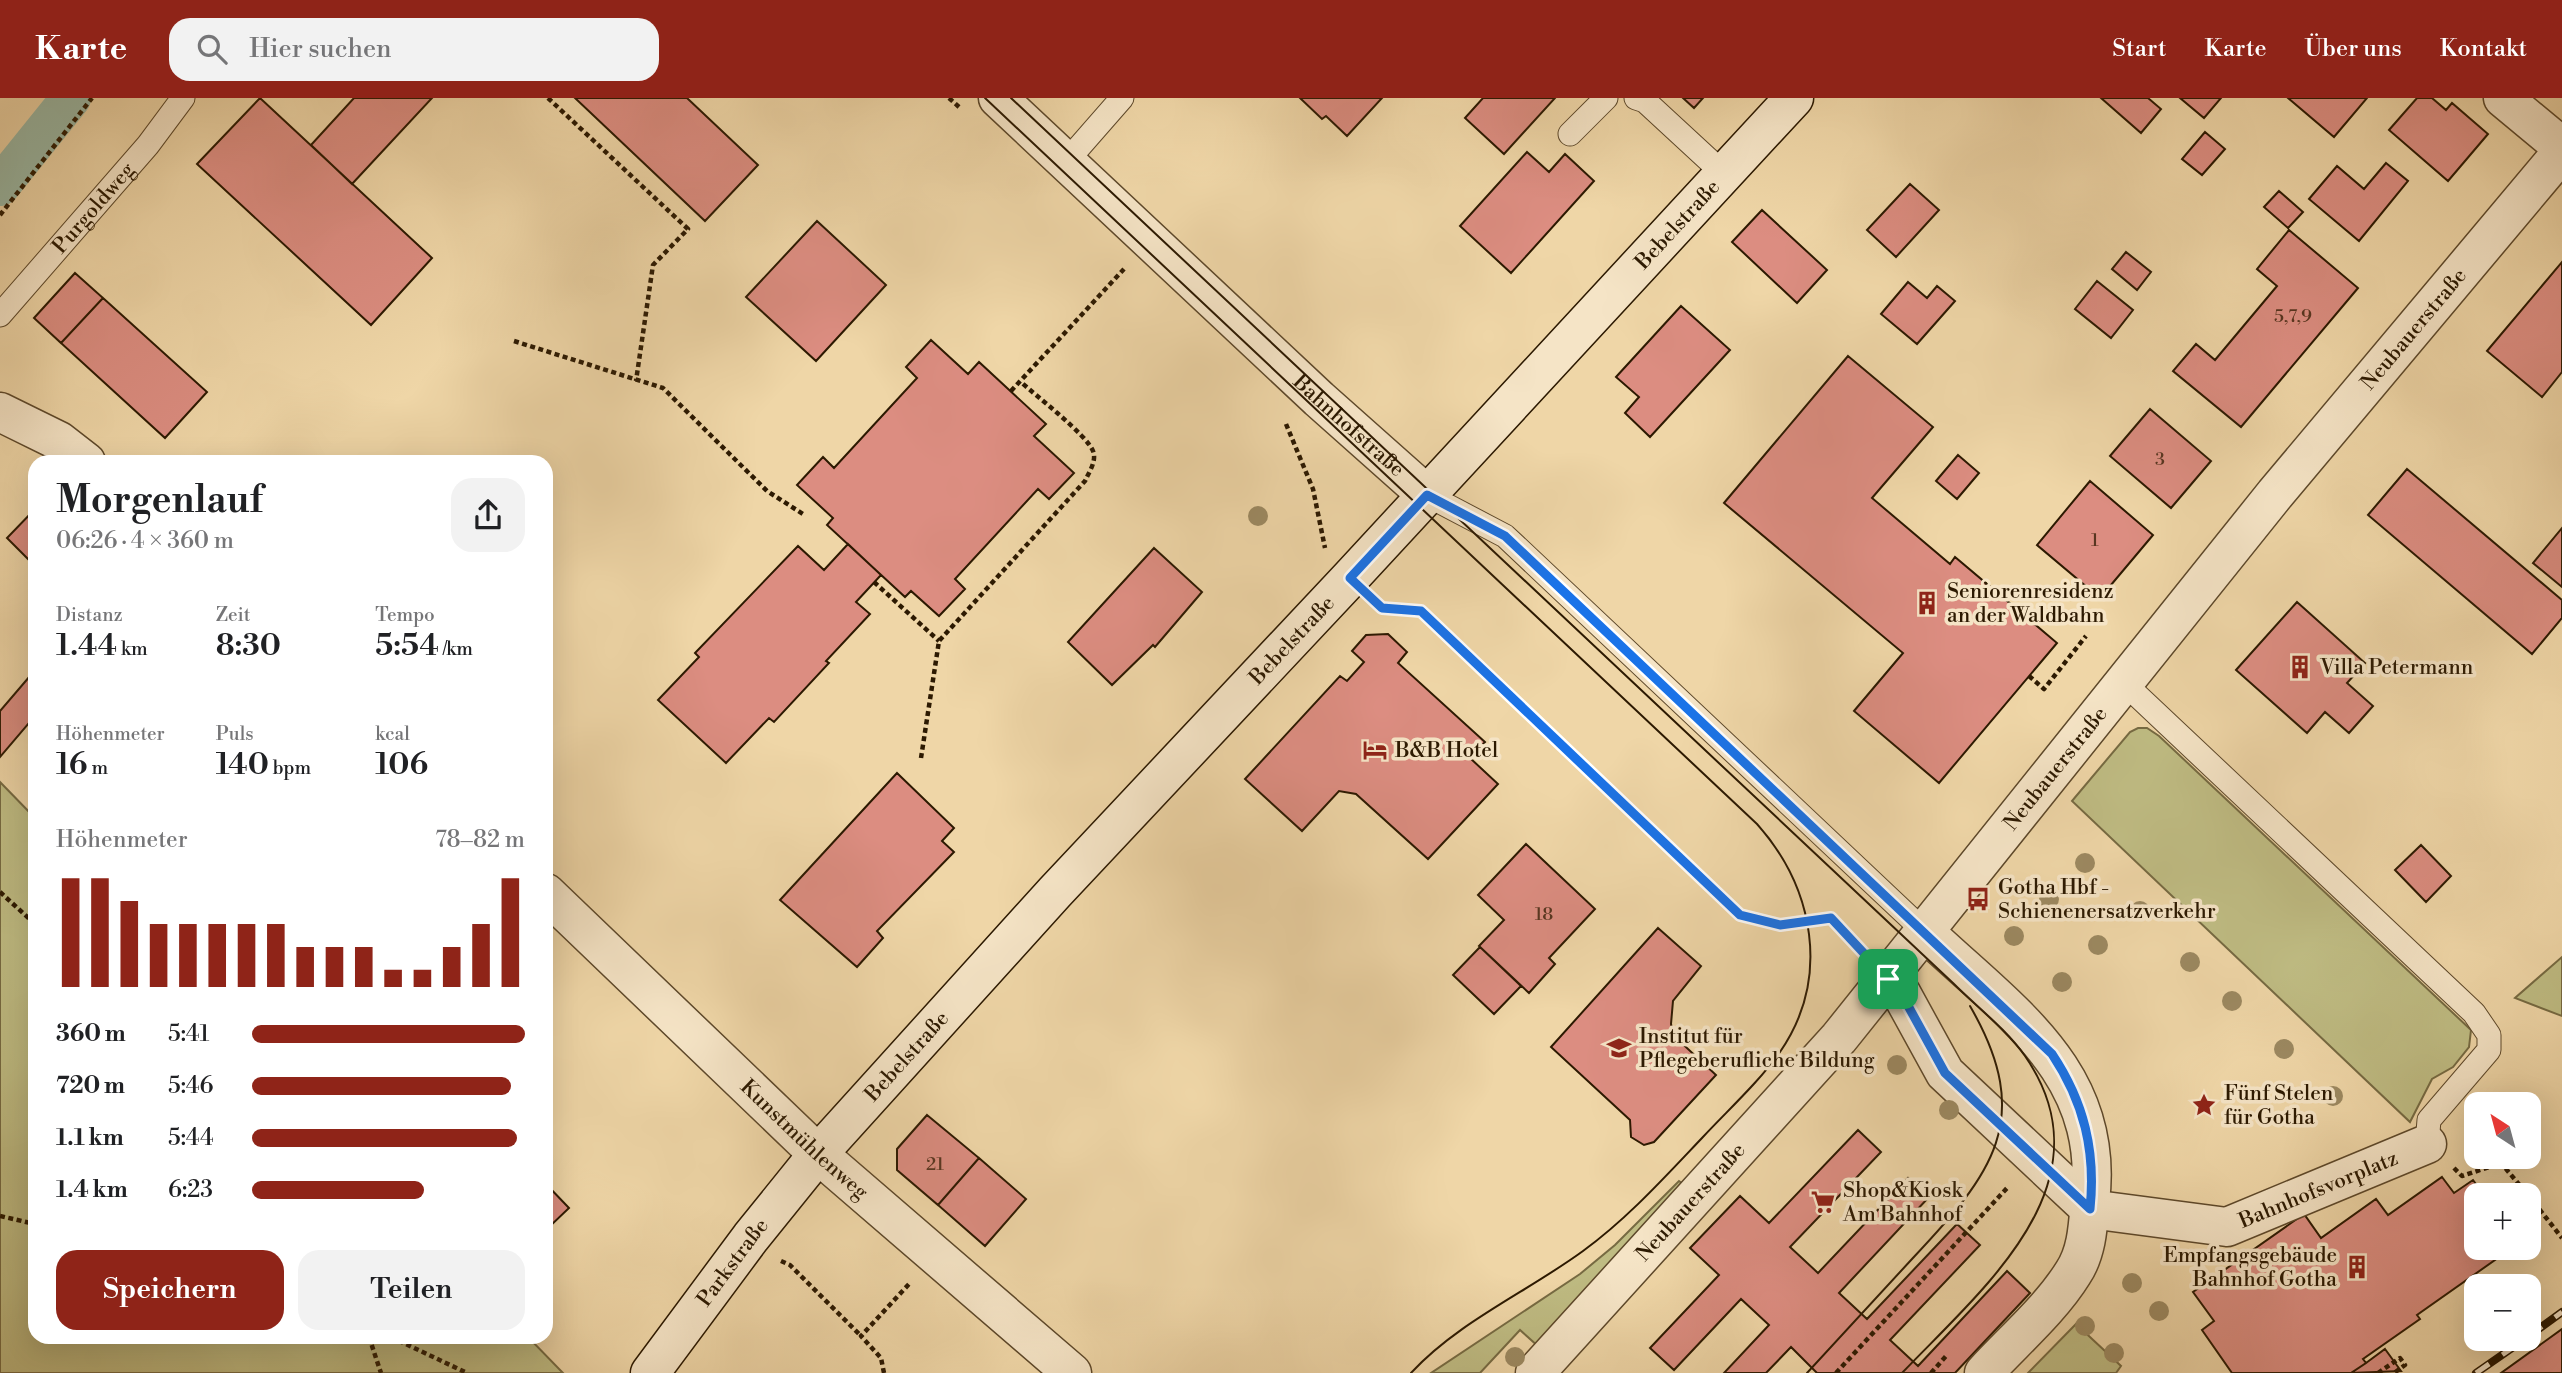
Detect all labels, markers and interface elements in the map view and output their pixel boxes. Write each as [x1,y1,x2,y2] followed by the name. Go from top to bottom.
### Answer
[169,18,659,81] search box
[35,29,127,70] text: Karte
[193,30,231,68] icon: search
[249,33,392,65] text: Hier suchen
[2112,34,2166,64] text: Start
[2204,34,2267,64] text: Karte
[2305,34,2402,64] text: Über uns
[2440,34,2527,64] text: Kontakt
[47,158,141,259] street label: Purgoldweg
[1629,175,1726,276] street label: Bebelstraße
[2356,263,2473,396] street label: Neubauerstraße
[2274,305,2312,328] house number: 5,7,9
[1286,369,1410,483] street label: Bahnhofstraße
[2155,448,2165,471] house number: 3
[56,477,263,524] text: Morgenlauf
[451,478,525,552] button: share
[56,527,234,555] text: 06:26 · 4 × 360 m
[2091,529,2099,552] house number: 1
[1947,579,2114,629] place label: Seniorenresidenz an der Waldbahn
[1913,589,1941,617] building icon: Seniorenresidenz an der Waldbahn
[1244,591,1341,692] street label: Bebelstraße
[56,603,123,627] text: Distanz
[216,603,250,627] text: Zeit
[375,603,435,627] text: Tempo
[56,627,117,665] text: 1.44
[216,627,281,665] text: 8:30
[375,627,439,665] text: 5:54
[117,637,148,661] text: km
[439,637,473,661] text: /km
[2286,653,2314,681] building icon: Villa Petermann
[2319,655,2474,681] place label: Villa Petermann
[1999,702,2113,836] street label: Neubauerstraße
[56,722,165,746] text: Höhenmeter
[216,722,254,746] text: Puls
[375,722,410,746] text: kcal
[1361,736,1389,764] hotel icon: B&B Hotel
[1394,738,1498,764] place label: B&B Hotel
[56,746,88,784] text: 16
[216,746,269,784] text: 140
[375,746,428,784] text: 106
[88,756,108,780] text: m
[269,756,311,780] text: bpm
[56,826,188,854] text: Höhenmeter
[435,826,525,854] text: 78–82 m
[1998,875,2216,925] place label: Gotha Hbf - Schienenersatzverkehr
[1964,885,1992,913] bus stop icon: Gotha Hbf - Schienenersatzverkehr
[1535,903,1553,926] house number: 18
[1858,949,1918,1009] pin
[1869,960,1907,998] icon: arrive
[859,1006,955,1108] street label: Bebelstraße
[56,1020,126,1048] text: 360 m
[168,1020,209,1048] text: 5:41
[1639,1024,1875,1074] place label: Institut für Pflegeberufliche Bildung
[1605,1034,1633,1062] school or university icon: Institut für Pflegeberufliche Bildung
[56,1072,125,1100] text: 720 m
[168,1072,214,1100] text: 5:46
[734,1074,873,1206] street label: Kunstmühlenweg
[2224,1081,2334,1131] place label: Fünf Stelen für Gotha
[2190,1091,2218,1119] place icon: Fünf Stelen für Gotha
[2464,1092,2541,1169] north arrow
[2464,1092,2541,1351] map controls
[56,1124,124,1152] text: 1.1 km
[168,1124,214,1152] text: 5:44
[1631,1138,1751,1267] street label: Neubauerstraße
[2234,1146,2402,1235] street label: Bahnhofsvorplatz
[926,1153,944,1176] house number: 21
[56,1176,128,1204] text: 1.4 km
[168,1176,213,1204] text: 6:23
[1842,1178,1964,1228] place label: Shop&Kiosk Am Bahnhof
[2464,1183,2541,1260] button: +
[1809,1188,1837,1216] supermarket icon: Shop&Kiosk Am Bahnhof
[692,1214,775,1312] street label: Parkstraße
[2163,1243,2337,1293] place label: Empfangsgebäude Bahnhof Gotha
[56,1250,284,1330] button: Speichern
[298,1250,525,1330] button: Teilen
[2343,1253,2371,1281] building icon: Empfangsgebäude Bahnhof Gotha
[2464,1274,2541,1351] button: −

